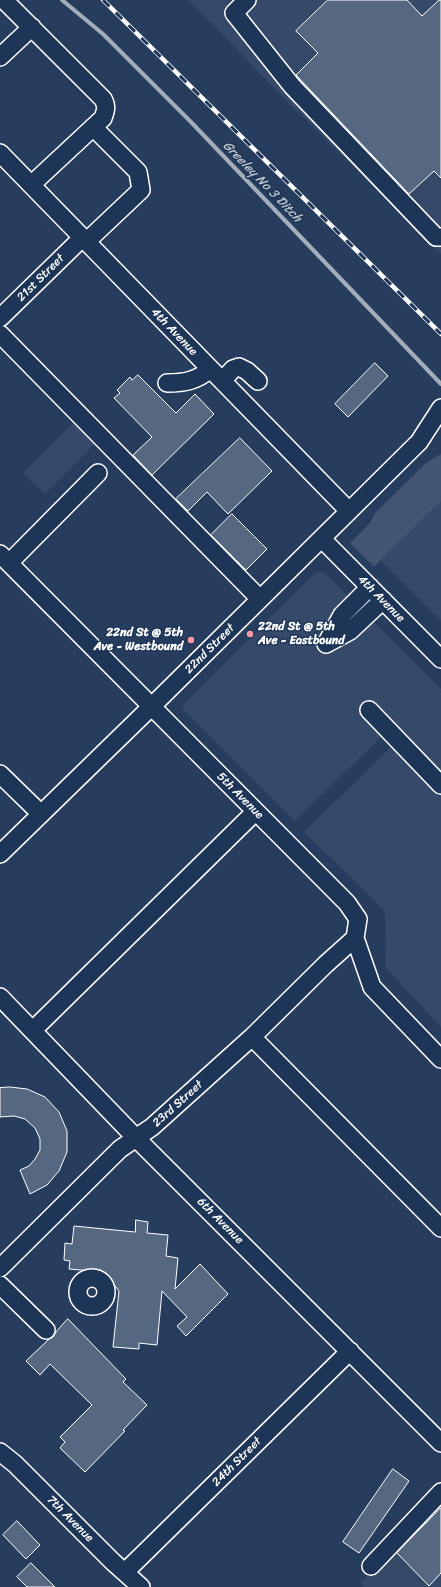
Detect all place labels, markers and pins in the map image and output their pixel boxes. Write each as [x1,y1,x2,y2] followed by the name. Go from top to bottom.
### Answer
[258,620,345,648] place label: 22nd St @ 5th Ave - Eastbound
[94,626,183,654] place label: 22nd St @ 5th Ave - Westbound
[245,629,255,639] marker: 22nd St @ 5th Ave - Eastbound
[186,635,196,645] marker: 22nd St @ 5th Ave - Westbound

